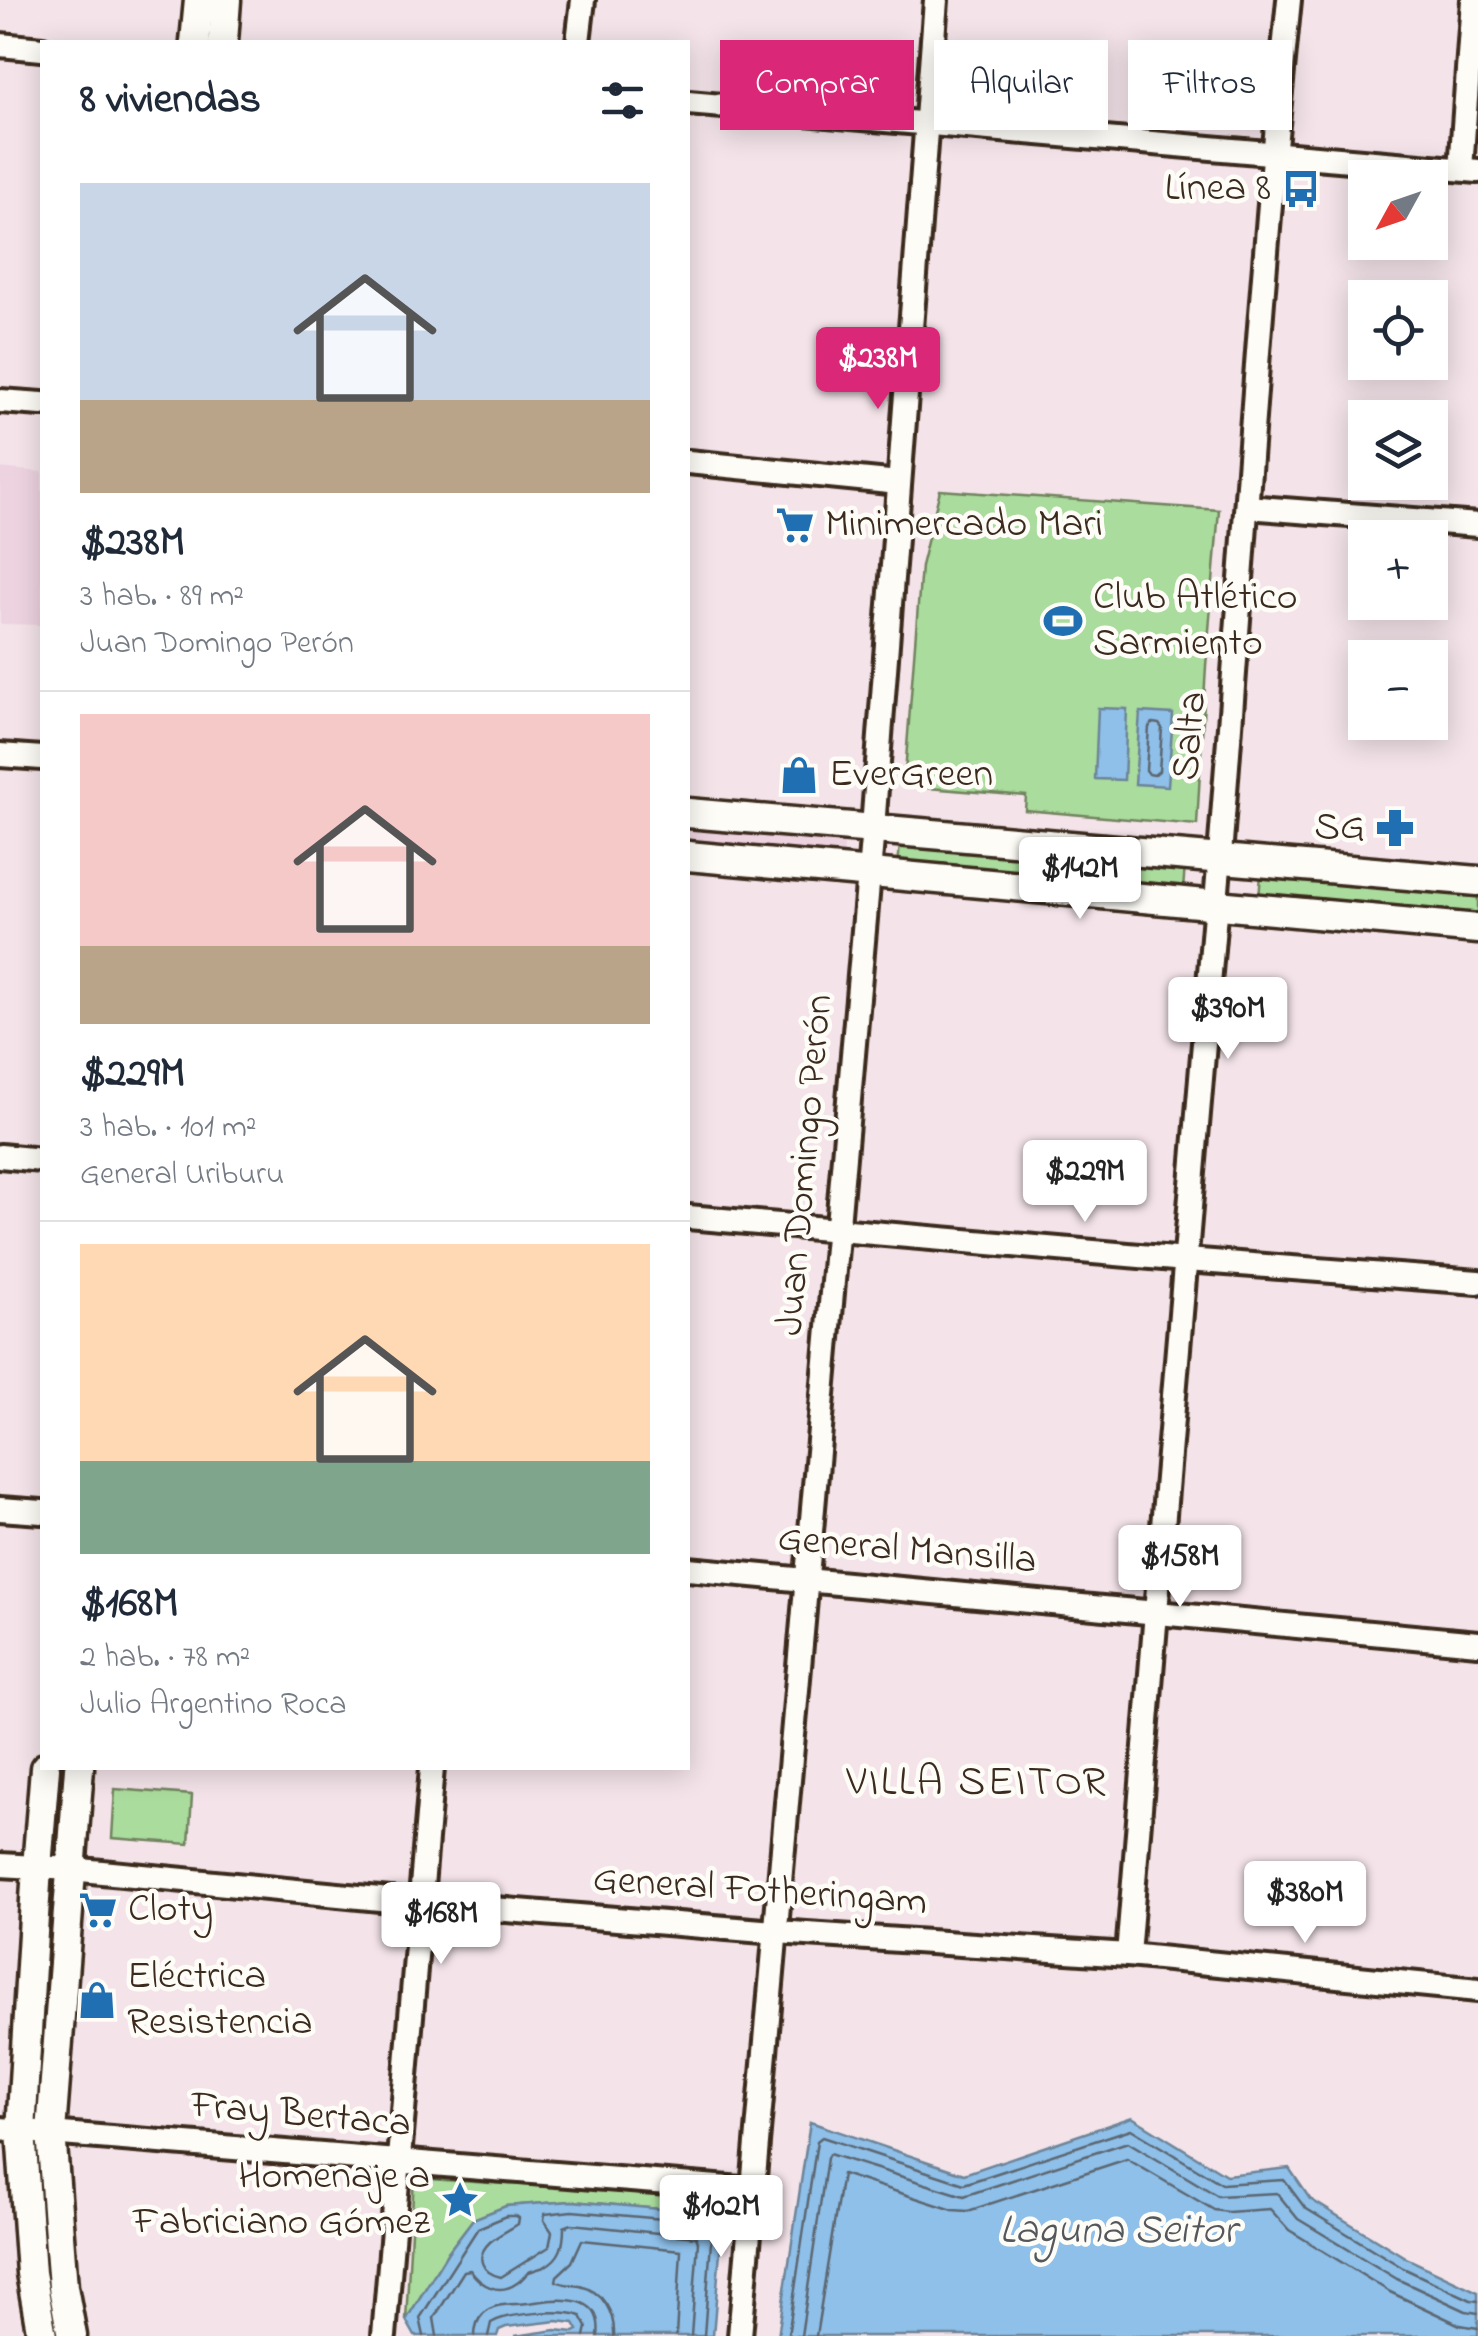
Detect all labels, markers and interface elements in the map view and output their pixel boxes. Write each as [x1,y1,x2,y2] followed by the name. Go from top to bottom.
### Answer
[720,40,914,130] chip: Comprar
[934,40,1108,130] chip: Alquilar
[1128,40,1292,130] chip: Filtros
[80,70,261,131] text: 8 viviendas
[595,73,650,128] icon: filters
[1165,160,1271,219] place label: Línea 8
[1348,160,1448,260] north arrow
[1348,160,1448,740] map controls
[1280,168,1322,210] bus stop icon: Línea 8
[275,248,455,428] icon: home
[1348,280,1448,380] button: locate
[808,327,948,412] pin: $238M
[838,336,918,383] text: $238M
[1348,400,1448,500] button: layers
[825,496,1103,555] place label: Minimercado Mari
[774,504,816,546] supermarket icon: Minimercado Mari
[80,513,185,574] text: $238M
[1348,520,1448,620] button: +
[1093,569,1297,674] place label: Club Atlético Sarmiento
[80,574,244,621] text: 3 hab. · 89 m²
[1042,600,1084,642] sports icon: Club Atlético Sarmiento
[80,621,354,668] text: Juan Domingo Perón
[1348,640,1448,740] button: −
[1158,689,1224,783] street label: Salta
[829,746,993,805] place label: EverGreen
[778,754,820,796] shop icon: EverGreen
[275,779,455,959] icon: home
[1314,799,1365,858] place label: SG
[1374,807,1416,849] pharmacy icon: SG
[1010,837,1150,922] pin: $142M
[1041,846,1119,893] text: $142M
[1158,977,1298,1062] pin: $390M
[1190,986,1266,1033] text: $390M
[762,992,850,1338] street label: Juan Domingo Perón
[80,1044,185,1105] text: $229M
[80,1105,256,1152] text: 3 hab. · 101 m²
[1015,1140,1155,1225] pin: $229M
[1045,1149,1125,1196] text: $229M
[80,1152,284,1199] text: General Uriburu
[275,1309,455,1489] icon: home
[775,1510,1039,1592] street label: General Mansilla
[1110,1525,1250,1610] pin: $158M
[1140,1534,1220,1581] text: $158M
[80,1574,179,1635] text: $168M
[80,1635,250,1682] text: 2 hab. · 78 m²
[80,1682,347,1729] text: Julio Argentino Roca
[845,1753,1108,1814] district label: VILLA SEITOR
[591,1851,929,1933] street label: General Fotheringam
[1235,1861,1375,1946] pin: $380M
[1266,1870,1344,1917] text: $380M
[128,1881,213,1940] place label: Cloty
[371,1882,511,1967] pin: $168M
[77,1889,119,1931] supermarket icon: Cloty
[403,1891,479,1938] text: $168M
[127,1948,313,2053] place label: Eléctrica Resistencia
[76,1979,118,2021] shop icon: Eléctrica Resistencia
[188,2077,413,2155] street label: Fray Bertaca
[132,2148,430,2253] place label: Homenaje a Fabriciano Gómez
[651,2175,791,2260] pin: $102M
[439,2179,481,2221] place icon: Homenaje a Fabriciano Gómez
[682,2184,760,2231] text: $102M
[999,2201,1242,2263] water label: Laguna Seitor

